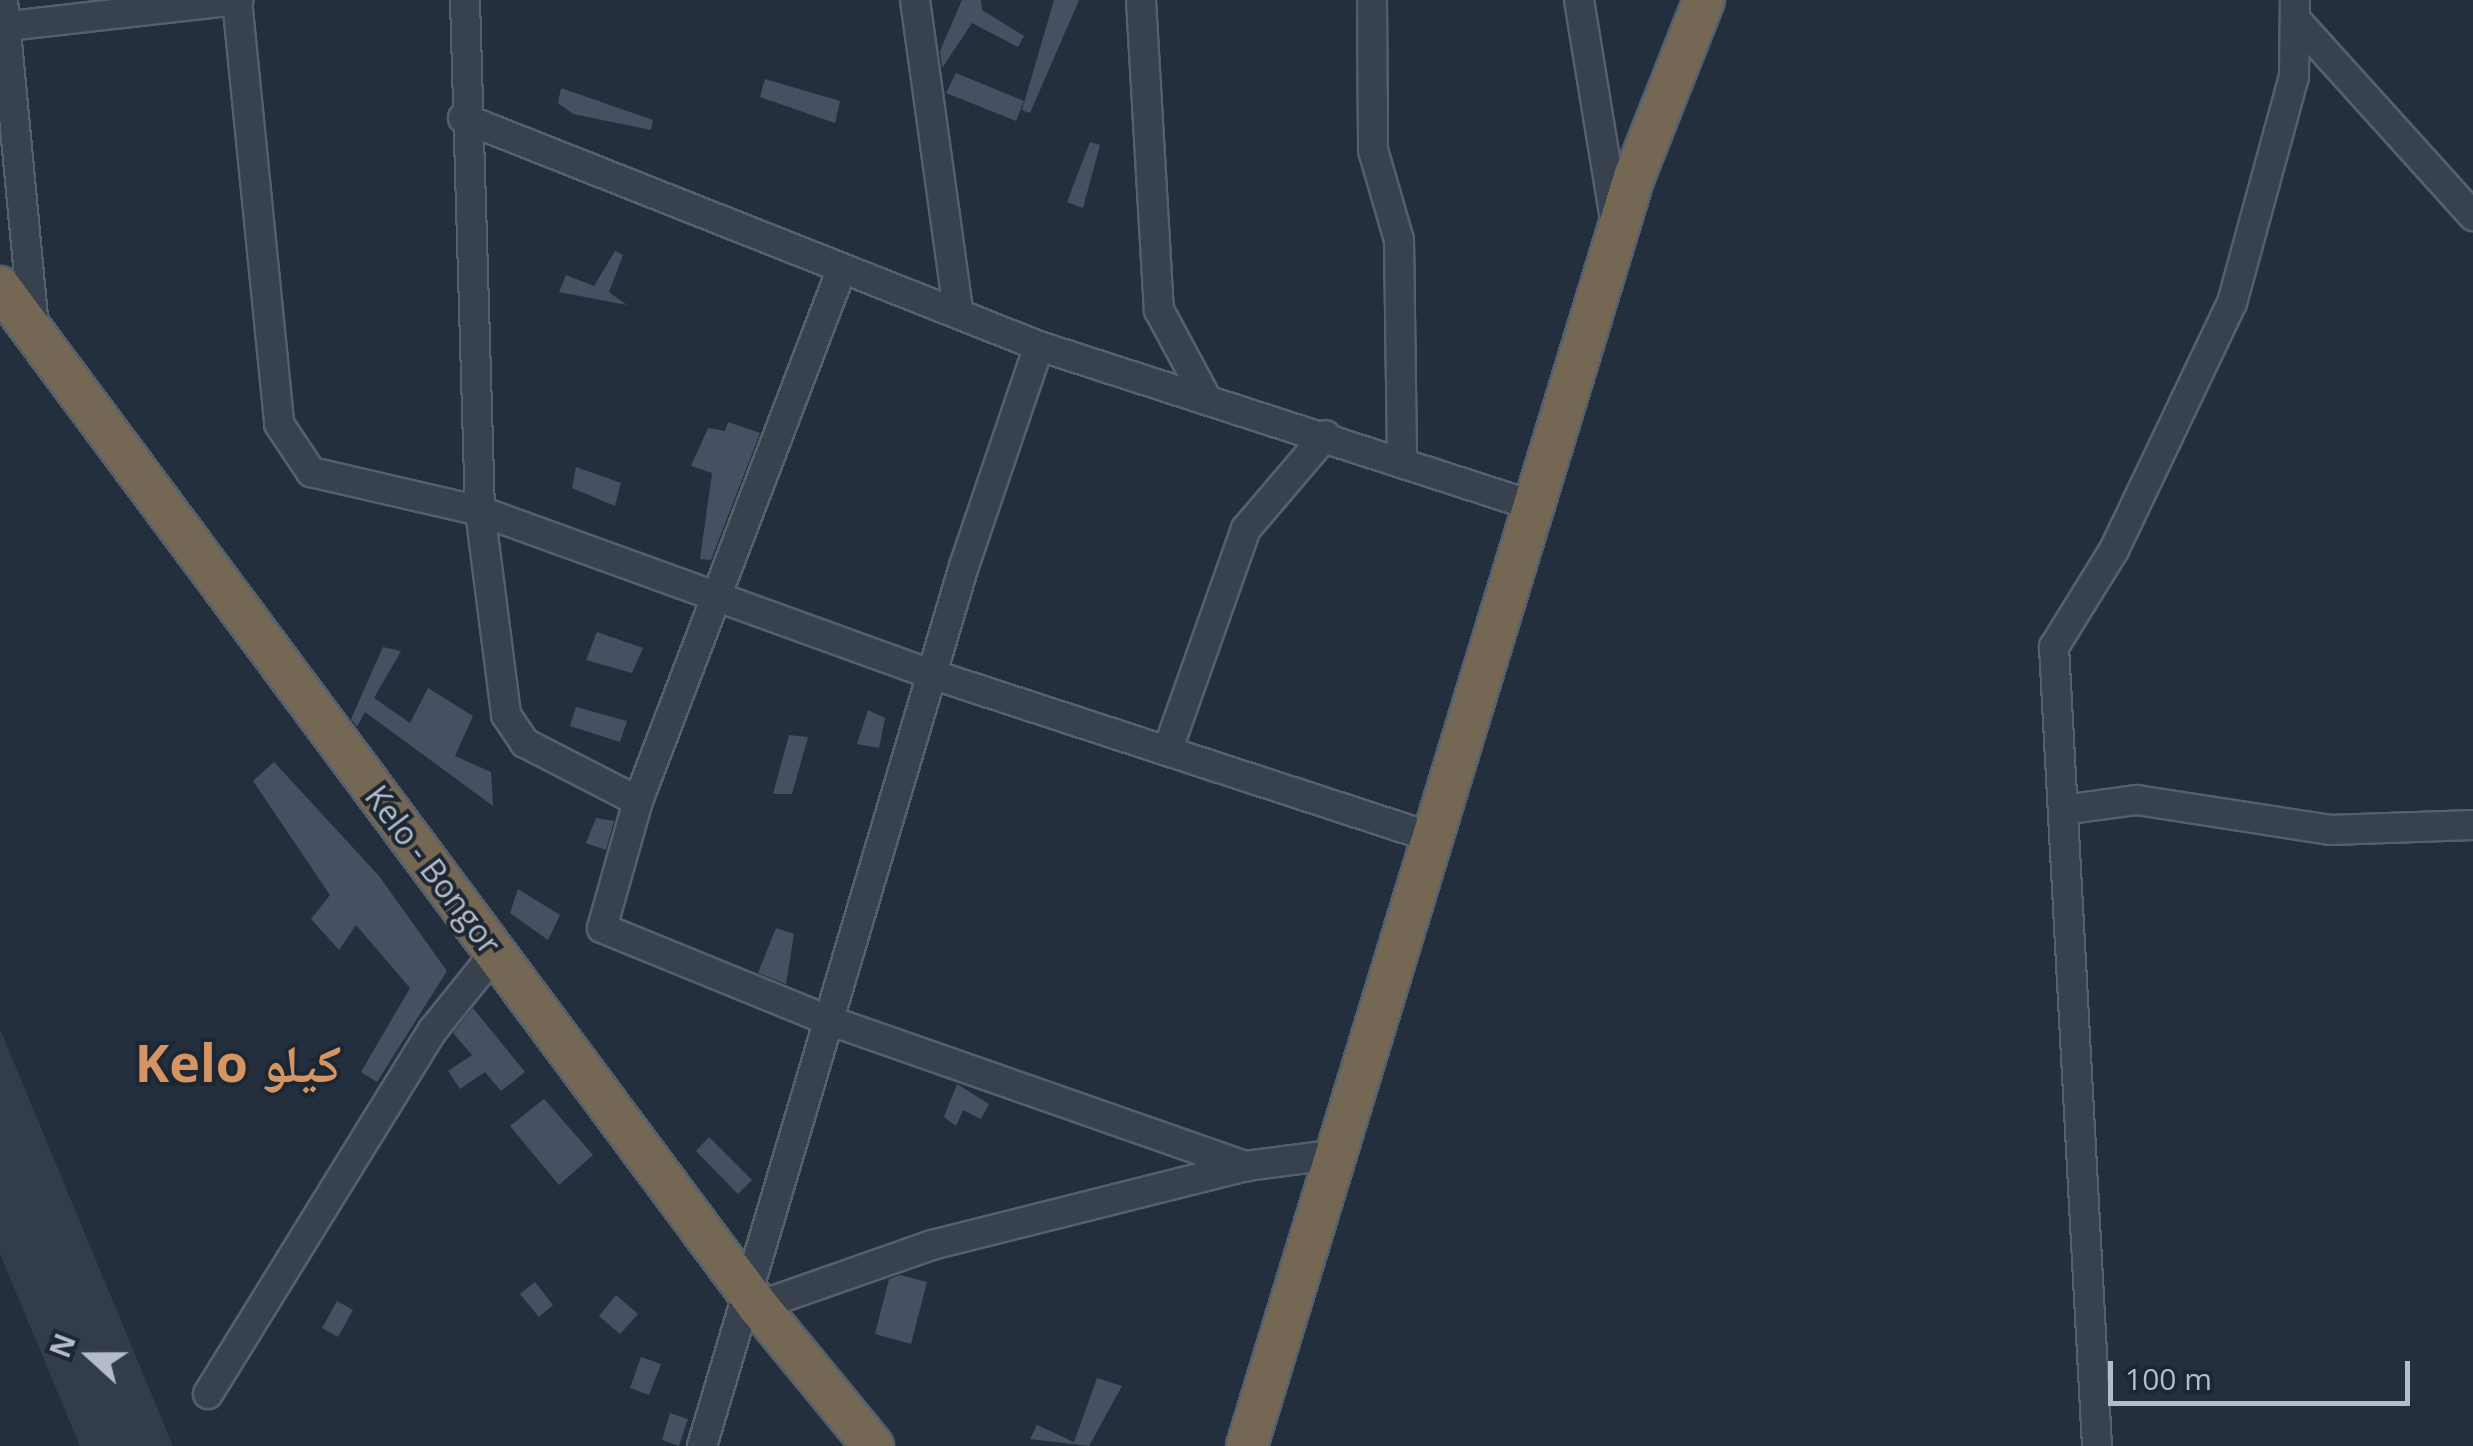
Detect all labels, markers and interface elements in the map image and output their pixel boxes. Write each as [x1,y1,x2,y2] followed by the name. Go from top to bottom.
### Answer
[357,778,509,962] street label: Kelo - Bongor
[135,1031,341,1093] district label: Kelo كيلو
[40,1306,140,1406] north arrow
[40,1328,84,1363] text: N
[2113,1341,2416,1403] scale bar
[2125,1358,2212,1399] text: 100 m

